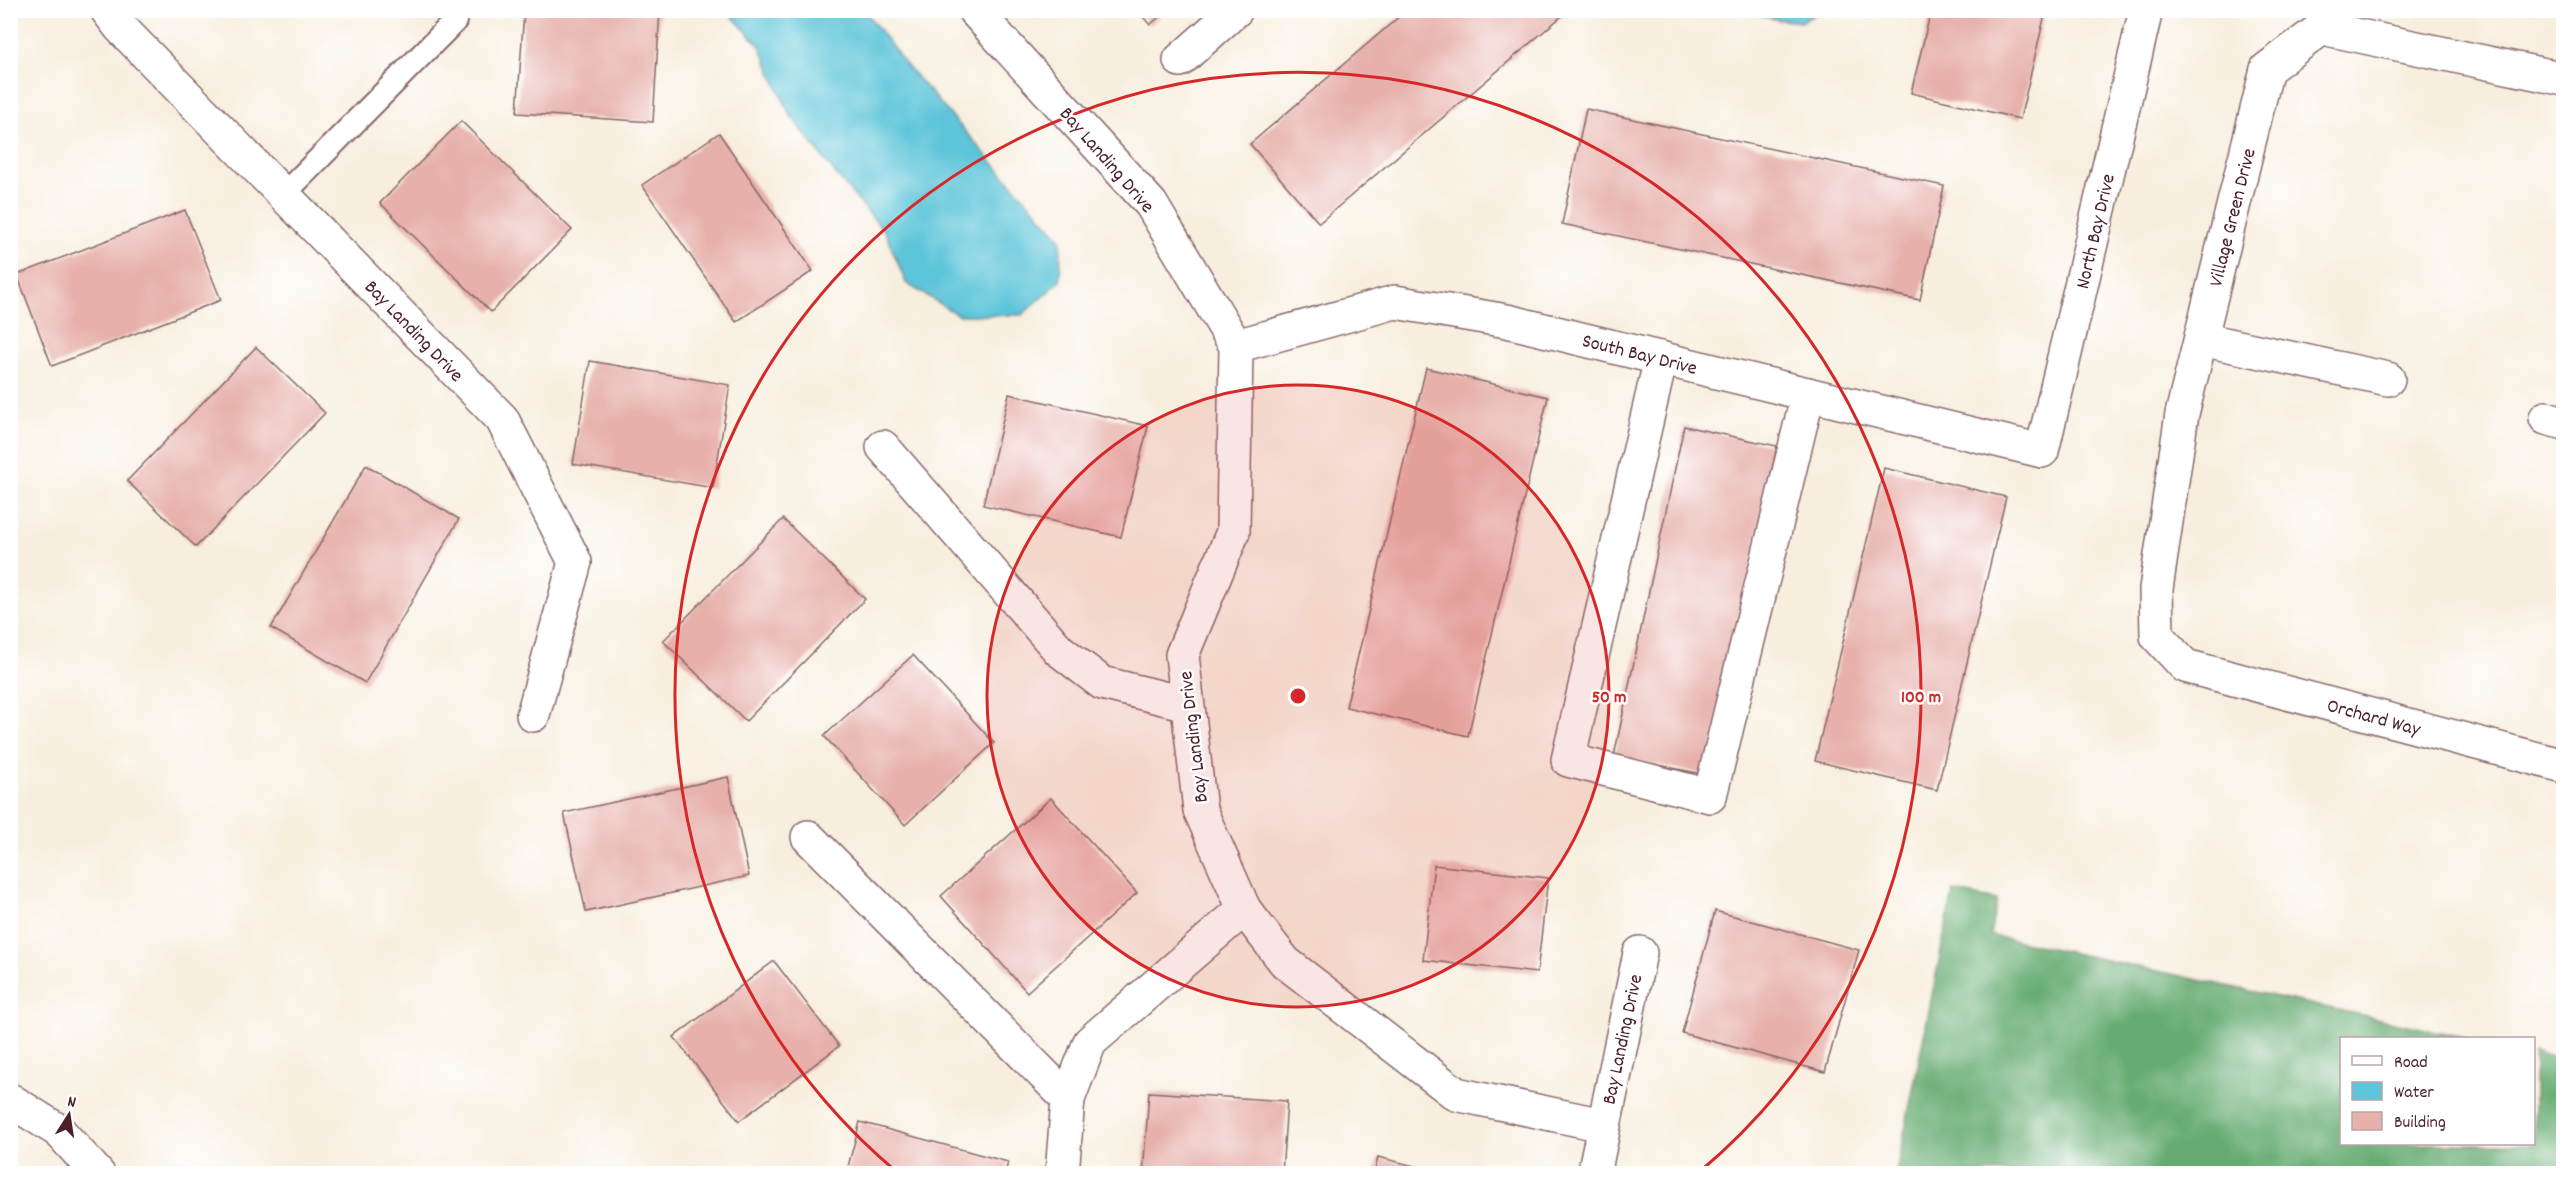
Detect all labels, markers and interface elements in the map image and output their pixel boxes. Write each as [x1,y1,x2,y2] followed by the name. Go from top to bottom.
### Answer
[1052,102,1160,220] street label: Bay Landing Drive
[2203,145,2265,290] street label: Village Green Drive
[2070,171,2124,292] street label: North Bay Drive
[357,275,469,390] street label: Bay Landing Drive
[1579,328,1700,384] street label: South Bay Drive
[1173,669,1217,804] street label: Bay Landing Drive
[1288,686,1308,706] centre of rings
[1592,686,1626,711] text: 50 m
[1901,686,1941,711] text: 100 m
[2323,693,2424,745] street label: Orchard Way
[1596,972,1651,1107] street label: Bay Landing Drive
[2340,1037,2535,1145] legend
[2394,1051,2428,1076] text: Road
[2394,1081,2434,1106] text: Water
[39,1085,99,1145] north arrow
[65,1091,78,1115] text: N
[2394,1111,2446,1136] text: Building

